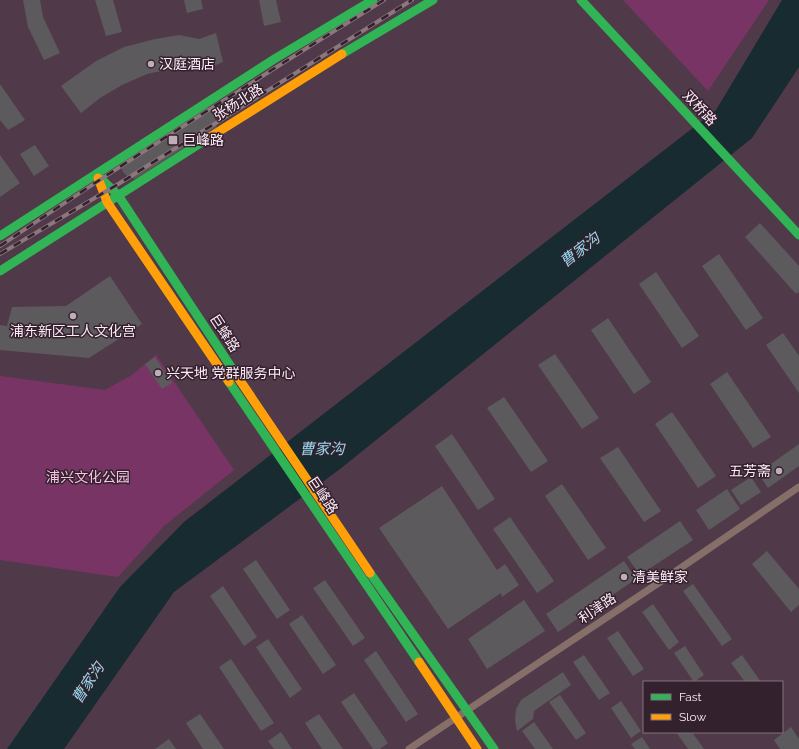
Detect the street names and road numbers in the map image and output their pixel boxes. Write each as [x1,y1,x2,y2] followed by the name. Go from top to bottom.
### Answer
[210,80,266,124] street label: 张杨北路
[680,87,720,129] street label: 双桥路
[207,311,243,355] street label: 巨蜂路
[305,473,341,517] street label: 巨峰路
[575,590,619,626] street label: 利津路

